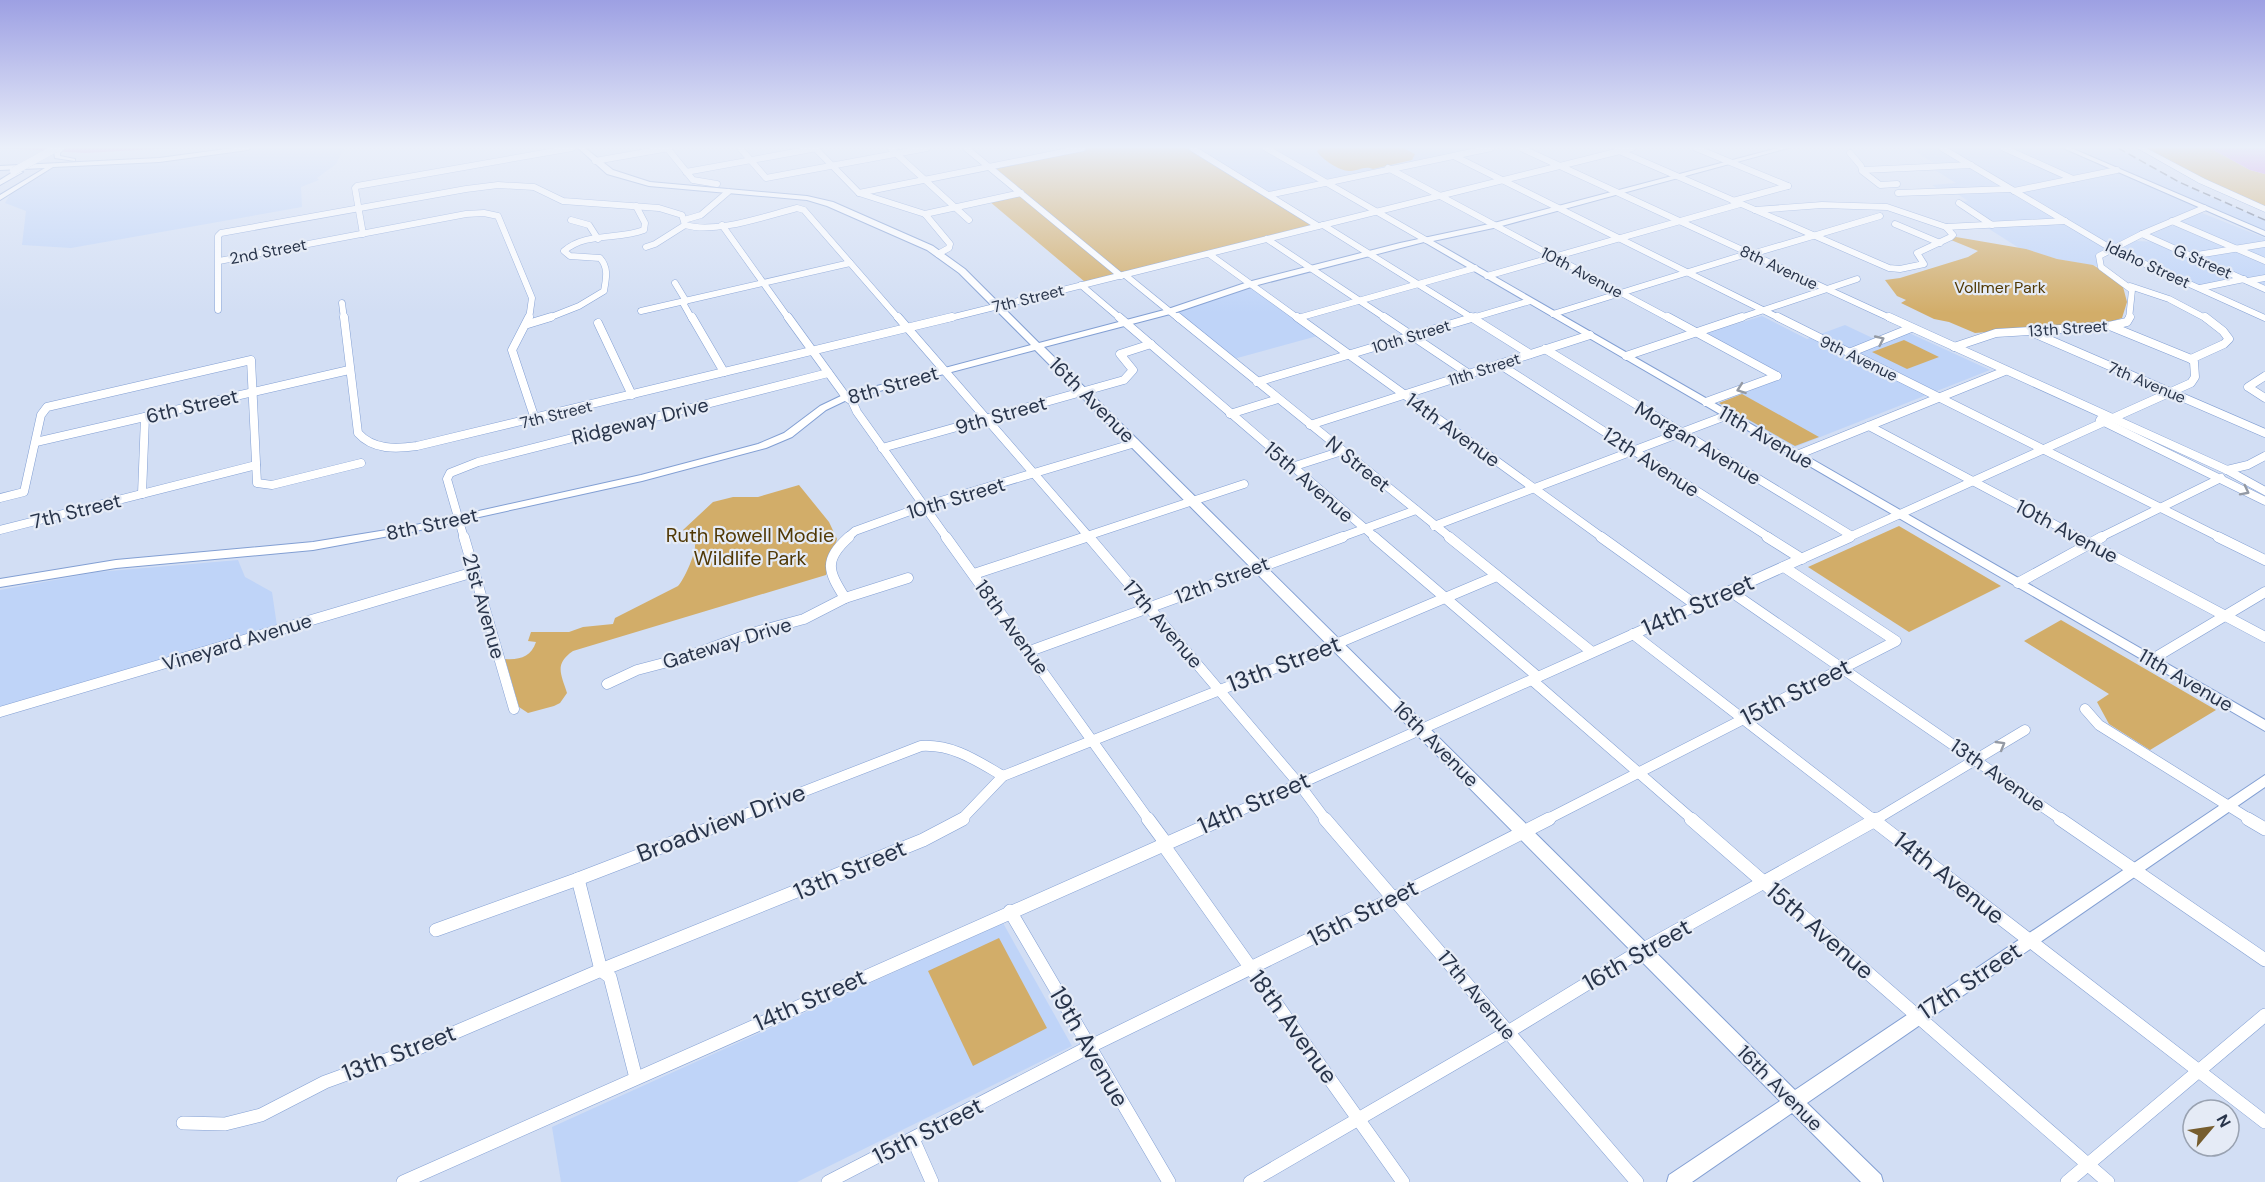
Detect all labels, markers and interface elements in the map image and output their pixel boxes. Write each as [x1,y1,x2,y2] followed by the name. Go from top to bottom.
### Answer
[228,234,308,269] street label: 2nd Street
[2102,236,2193,293] street label: Idaho Street
[2170,239,2235,284] street label: G Street
[1736,240,1821,295] street label: 8th Avenue
[1537,242,1626,303] street label: 10th Avenue
[1954,277,2046,298] park label: Vollmer Park
[990,279,1066,318] street label: 7th Street
[1369,315,1453,358] street label: 10th Street
[2028,315,2108,342] street label: 13th Street
[1816,331,1901,386] street label: 9th Avenue
[1873,335,1884,347] one-way arrow
[1445,348,1523,391] street label: 11th Street
[1043,351,1141,449] street label: 16th Avenue
[2105,357,2189,408] street label: 7th Avenue
[844,360,942,410] street label: 8th Street
[1736,382,1747,395] one-way arrow
[143,383,241,429] street label: 6th Street
[1400,387,1506,473] street label: 14th Avenue
[952,390,1050,440] street label: 9th Street
[569,391,711,451] street label: Ridgeway Drive
[518,395,594,434] street label: 7th Street
[1630,395,1766,491] street label: Morgan Avenue
[1714,399,1818,475] street label: 11th Avenue
[1598,421,1704,503] street label: 12th Avenue
[1320,430,1396,498] street label: N Street
[1259,436,1359,528] street label: 15th Avenue
[904,471,1008,525] street label: 10th Street
[2239,483,2250,495] one-way arrow
[28,487,124,535] street label: 7th Street
[2011,493,2123,569] street label: 10th Avenue
[384,502,481,546] street label: 8th Street
[666,522,834,571] park label: Ruth Rowell Modie Wildlife Park
[457,550,511,662] street label: 21st Avenue
[1171,550,1273,610] street label: 12th Street
[1637,566,1759,643] street label: 14th Street
[969,574,1055,680] street label: 18th Avenue
[1117,574,1209,674] street label: 17th Avenue
[159,607,315,677] street label: Vineyard Avenue
[659,611,795,675] street label: Gateway Drive
[1223,628,1345,699] street label: 13th Street
[2134,642,2238,718] street label: 11th Avenue
[1735,651,1856,733] street label: 15th Street
[1387,695,1485,793] street label: 16th Avenue
[1945,733,2051,817] street label: 13th Avenue
[1995,741,2005,753] one-way arrow
[1193,764,1315,841] street label: 14th Street
[632,776,810,869] street label: Broadview Drive
[1887,824,2011,931] street label: 14th Avenue
[789,832,911,907] street label: 13th Street
[1302,872,1423,954] street label: 15th Street
[1760,875,1881,986] street label: 15th Avenue
[1577,911,1697,998] street label: 16th Street
[1912,935,2027,1026] street label: 17th Street
[1432,945,1522,1045] street label: 17th Avenue
[749,961,871,1038] street label: 14th Street
[1242,964,1345,1090] street label: 18th Avenue
[1043,981,1136,1112] street label: 19th Avenue
[338,1017,460,1088] street label: 13th Street
[1731,1039,1829,1137] street label: 16th Avenue
[867,1090,988,1172] street label: 15th Street
[2181,1098,2241,1158] north arrow
[2212,1111,2236,1131] text: N

